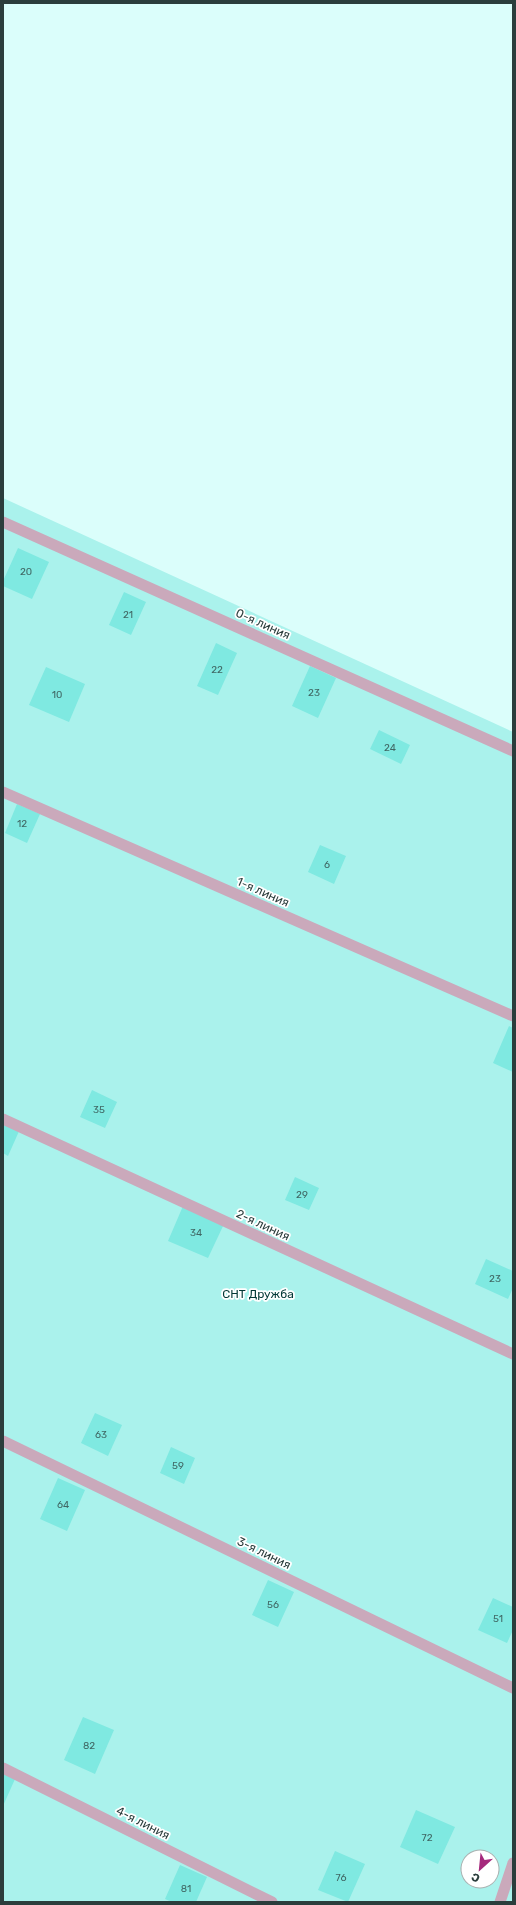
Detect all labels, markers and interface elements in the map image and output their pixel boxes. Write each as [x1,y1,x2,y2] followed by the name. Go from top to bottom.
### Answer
[20,566,32,578] house number: 20
[234,606,292,642] street label: 0-я линия
[123,609,133,621] house number: 21
[211,664,223,676] house number: 22
[308,687,320,699] house number: 23
[52,689,62,701] house number: 10
[384,742,396,754] house number: 24
[17,818,27,830] house number: 12
[324,859,330,871] house number: 6
[235,874,291,910] street label: 1-я линия
[93,1104,105,1116] house number: 35
[296,1189,308,1201] house number: 29
[234,1207,292,1243] street label: 2-я линия
[190,1227,202,1239] house number: 34
[489,1273,501,1285] house number: 23
[222,1287,294,1301] park label: СНТ Дружба
[95,1429,107,1441] house number: 63
[172,1460,184,1472] house number: 59
[57,1499,69,1511] house number: 64
[235,1534,293,1572] street label: 3-я линия
[267,1599,279,1611] house number: 56
[493,1613,503,1625] house number: 51
[83,1740,95,1752] house number: 82
[114,1804,172,1842] street label: 4-я линия
[422,1832,433,1844] house number: 72
[460,1849,500,1889] north arrow
[469,1870,482,1885] text: С
[336,1872,346,1884] house number: 76
[181,1883,191,1895] house number: 81

